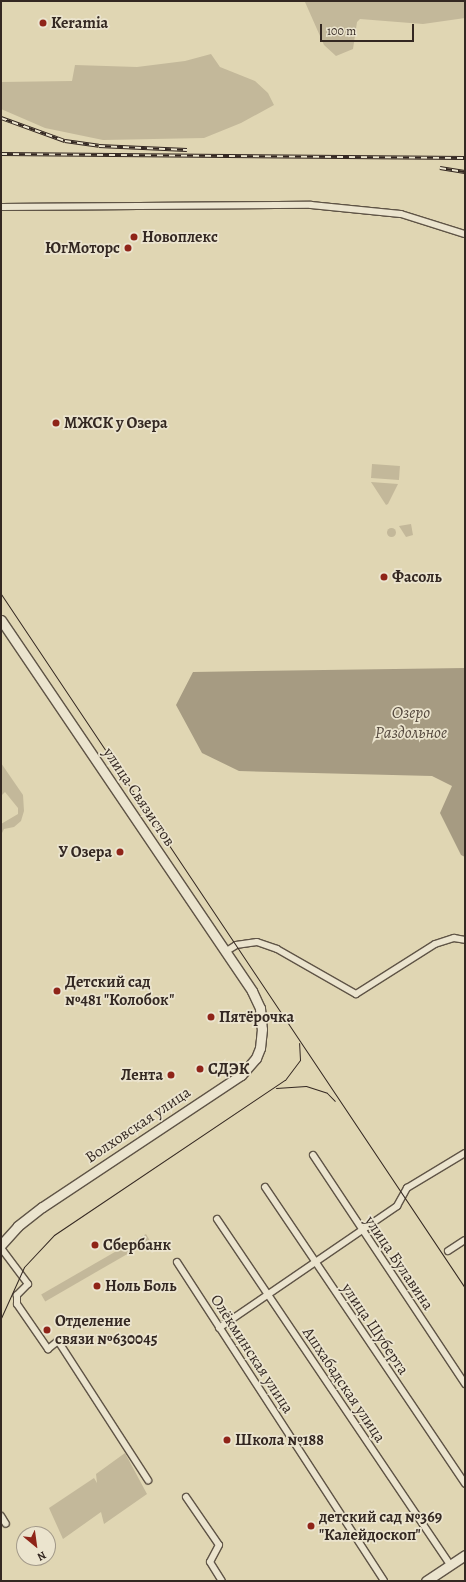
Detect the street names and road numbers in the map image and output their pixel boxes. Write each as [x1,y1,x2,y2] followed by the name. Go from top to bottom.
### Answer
[99,744,179,850] street label: улица Связистов
[82,1083,194,1167] street label: Волховская улица
[360,1212,438,1314] street label: улица Булавина
[337,1280,413,1378] street label: улица Шуберта
[206,1291,298,1417] street label: Олёкминская улица
[298,1324,390,1446] street label: Ашхабадская улица

